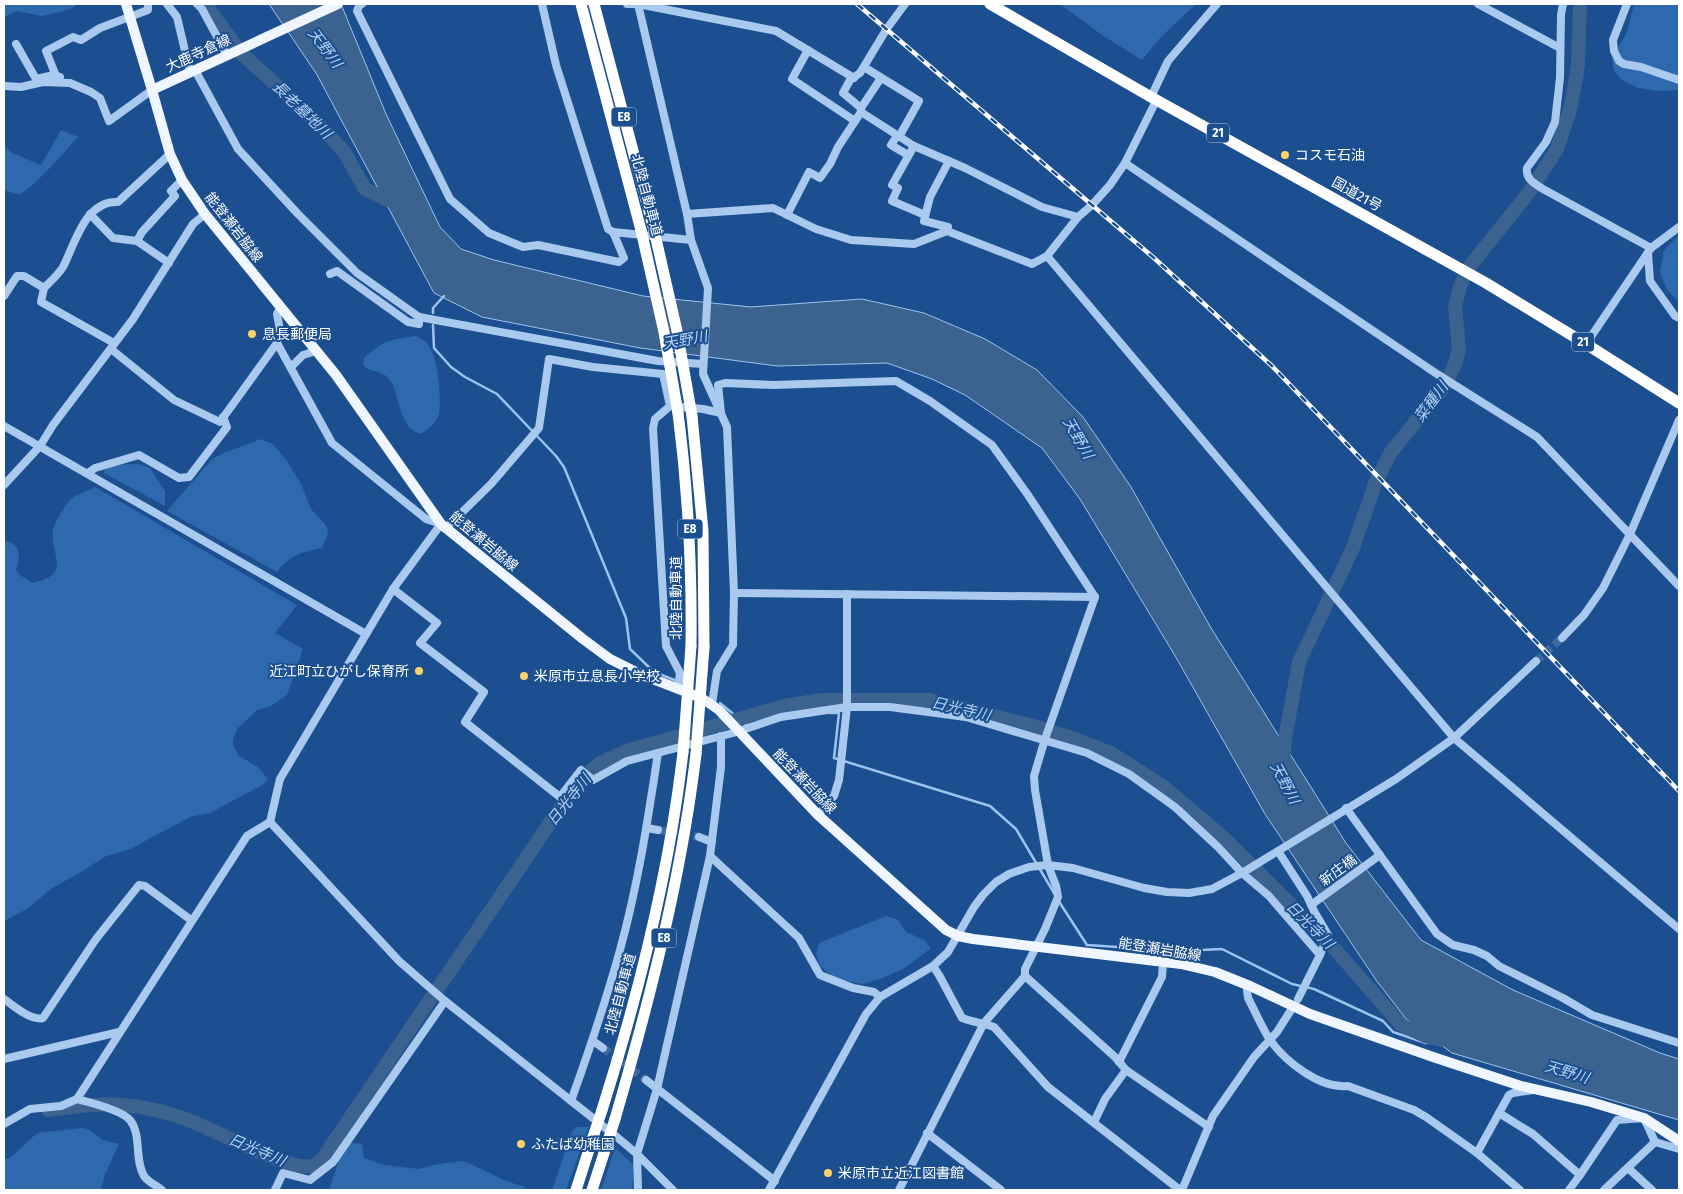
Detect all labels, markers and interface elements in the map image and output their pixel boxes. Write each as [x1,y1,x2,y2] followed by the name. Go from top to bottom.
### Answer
[304,25,347,73] water label: 天野川
[163,31,234,76] street label: 大鹿寺倉線
[269,77,337,144] water label: 長老墓地川
[612,108,636,126] road number: E8
[1207,124,1229,142] road number: 21
[1295,147,1365,164] place label: コスモ石油
[1279,149,1291,161] marker: コスモ石油
[627,152,666,238] street label: 北陸自動車道
[1329,174,1385,215] street label: 国道21号
[201,189,266,266] street label: 能登瀬岩脇線
[262,326,332,343] place label: 息長郵便局
[661,327,711,353] water label: 天野川
[246,328,258,340] marker: 息長郵便局
[1572,332,1594,352] road number: 21
[1410,377,1453,425] water label: 菜種川
[1059,414,1098,464] water label: 天野川
[446,508,521,575] street label: 能登瀬岩脇線
[678,520,702,538] road number: E8
[668,556,685,640] street label: 北陸自動車道
[269,663,409,680] place label: 近江町立ひがし保育所
[413,665,425,677] marker: 近江町立ひがし保育所
[534,668,660,685] place label: 米原市立息長小学校
[518,670,530,682] marker: 米原市立息長小学校
[930,693,994,725] water label: 日光寺川
[769,745,840,817] street label: 能登瀬岩脇線
[1266,759,1304,809] water label: 天野川
[543,769,596,829] water label: 日光寺川
[1316,851,1360,890] street label: 新庄橋
[1282,897,1339,954] water label: 日光寺川
[652,928,676,948] road number: E8
[1117,935,1203,964] street label: 能登瀬岩脇線
[601,951,640,1037] street label: 北陸自動車道
[1543,1057,1593,1088] water label: 天野川
[226,1130,290,1171] water label: 日光寺川
[531,1136,615,1153] place label: ふたば幼稚園
[515,1138,527,1150] marker: ふたば幼稚園
[838,1165,964,1182] place label: 米原市立近江図書館
[822,1167,834,1179] marker: 米原市立近江図書館

